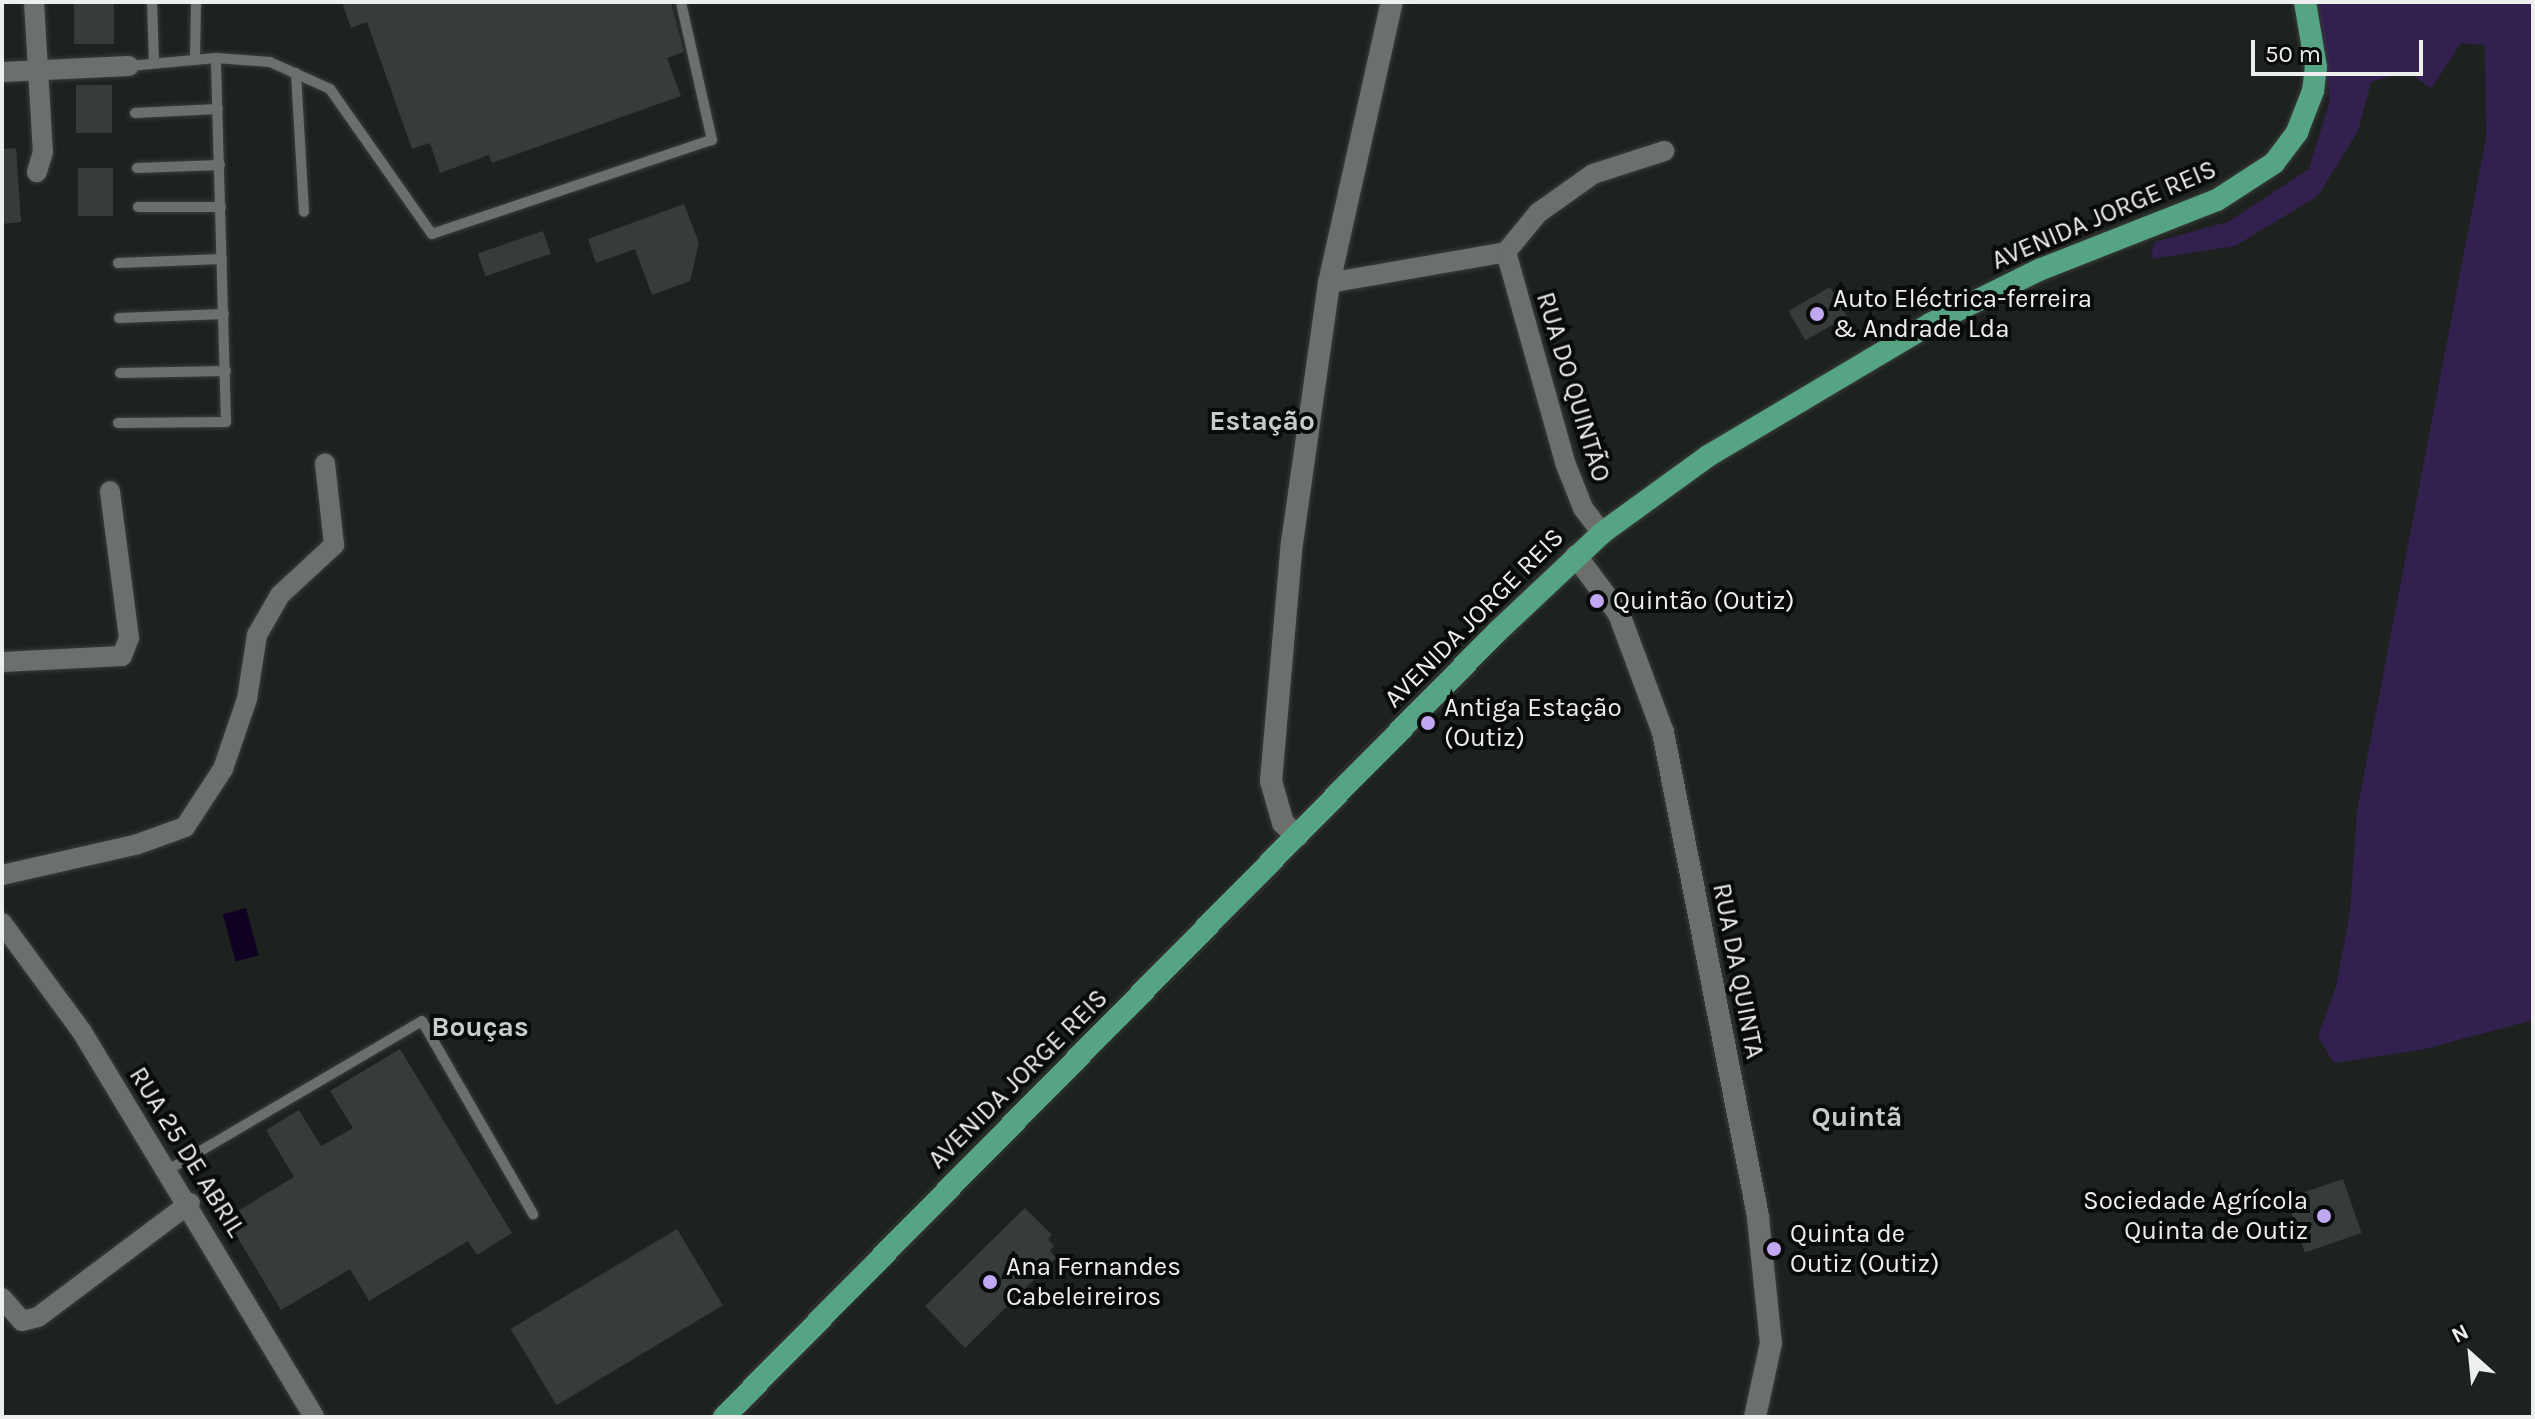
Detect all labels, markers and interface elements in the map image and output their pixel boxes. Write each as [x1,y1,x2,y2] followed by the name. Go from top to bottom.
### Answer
[2255,24,2427,74] scale bar
[2265,40,2321,68] text: 50 m
[1987,154,2221,276] street label: AVENIDA JORGE REIS
[1833,283,2092,344] place label: Auto Eléctrica-ferreira & Andrade Lda
[1529,288,1617,486] street label: RUA DO QUINTÃO
[1808,305,1826,323] marker: Auto Eléctrica-ferreira & Andrade Lda
[1209,404,1315,438] district label: Estação
[1378,522,1570,714] street label: AVENIDA JORGE REIS
[1613,585,1794,617] place label: Quintão (Outiz)
[1588,592,1606,610] marker: Quintão (Outiz)
[1444,692,1622,754] place label: Antiga Estação (Outiz)
[1419,714,1437,732] marker: Antiga Estação (Outiz)
[1706,881,1770,1061] street label: RUA DA QUINTA
[922,983,1114,1175] street label: AVENIDA JORGE REIS
[431,1010,529,1044] district label: Bouças
[122,1061,252,1243] street label: RUA 25 DE ABRIL
[1812,1100,1902,1134] district label: Quintã
[2083,1185,2308,1246] place label: Sociedade Agrícola Quinta de Outiz
[2315,1207,2333,1225] marker: Sociedade Agrícola Quinta de Outiz
[1790,1218,1939,1280] place label: Quinta de Outiz (Outiz)
[1765,1240,1783,1258] marker: Quinta de Outiz (Outiz)
[1006,1251,1181,1312] place label: Ana Fernandes Cabeleireiros
[981,1273,999,1291] marker: Ana Fernandes Cabeleireiros
[2431,1315,2511,1395] north arrow
[2447,1318,2473,1349] text: N

